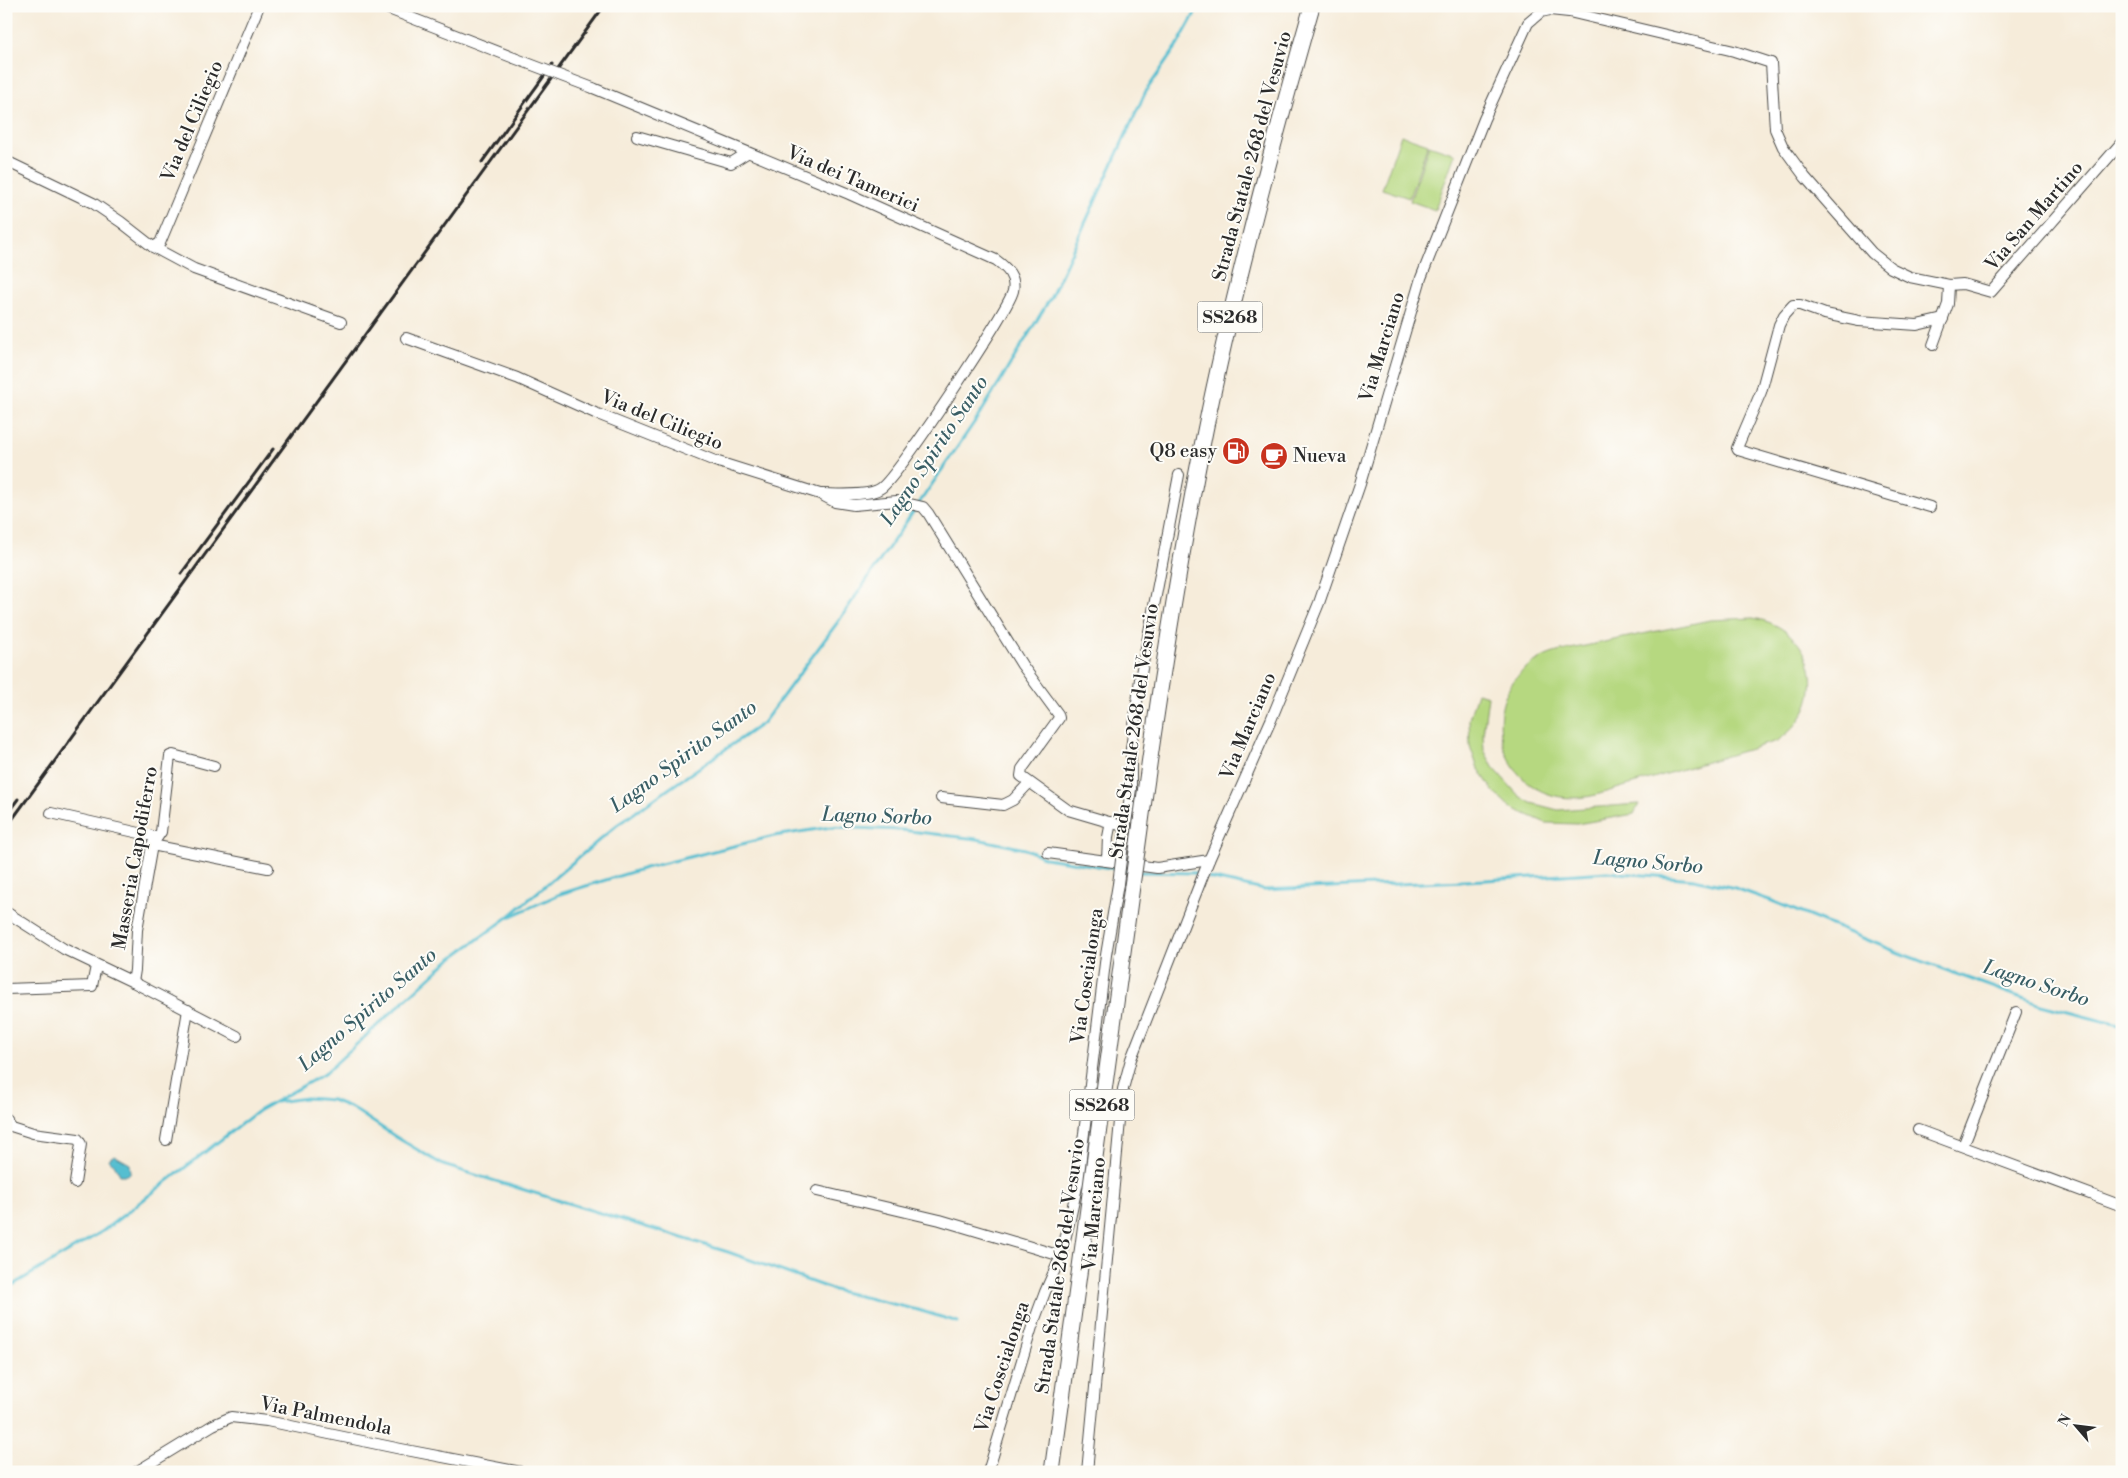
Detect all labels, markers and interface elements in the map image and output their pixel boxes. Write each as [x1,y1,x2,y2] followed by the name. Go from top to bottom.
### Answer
[1207,28,1297,284] street label: Strada Statale 268 del Vesuvio
[155,57,228,186] street label: Via del Ciliegio
[782,140,923,218] street label: Via dei Tamerici
[1979,156,2088,277] street label: Via San Martino
[1354,289,1410,406] street label: Via Marciano
[1198,302,1262,332] road number: SS268
[875,371,994,532] water label: Lagno Spirito Santo
[596,384,727,455] street label: Via del Ciliegio
[1221,436,1251,466] fuel station icon: Q8 easy
[1149,439,1218,463] place label: Q8 easy
[1259,441,1289,471] cafe icon: Nueva
[1293,444,1347,468] place label: Nueva
[1104,602,1164,860] street label: Strada Statale 268 del Vesuvio
[1214,669,1281,784] street label: Via Marciano
[605,695,762,819] water label: Lagno Spirito Santo
[107,764,163,952] street label: Masseria Capodiferro
[821,803,932,831] water label: Lagno Sorbo
[1591,846,1704,880] water label: Lagno Sorbo
[1065,906,1108,1046] street label: Via Coscialonga
[293,943,442,1078] water label: Lagno Spirito Santo
[1979,955,2092,1013] water label: Lagno Sorbo
[1070,1090,1134,1120] road number: SS268
[1030,1137,1090,1395] street label: Strada Statale 268 del Vesuvio
[1077,1156,1111,1273] street label: Via Marciano
[969,1298,1035,1437] street label: Via Coscialonga
[257,1391,394,1441] street label: Via Palmendola
[2050,1400,2100,1450] north arrow
[2055,1411,2076,1429] text: N

